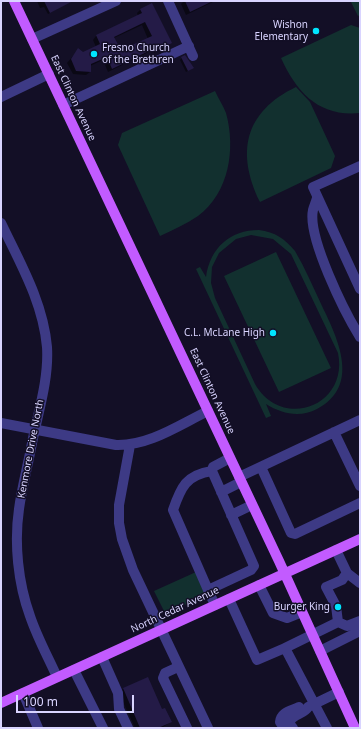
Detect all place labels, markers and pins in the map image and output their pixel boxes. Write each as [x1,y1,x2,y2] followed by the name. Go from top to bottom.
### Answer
[255,19,308,42] place label: Wishon Elementary
[311,26,321,36] marker: Wishon Elementary
[102,42,174,66] place label: Fresno Church of the Brethren
[89,49,99,59] marker: Fresno Church of the Brethren
[184,327,265,339] place label: C.L. McLane High
[268,328,278,338] marker: C.L. McLane High
[274,601,330,613] place label: Burger King
[333,602,343,612] marker: Burger King

